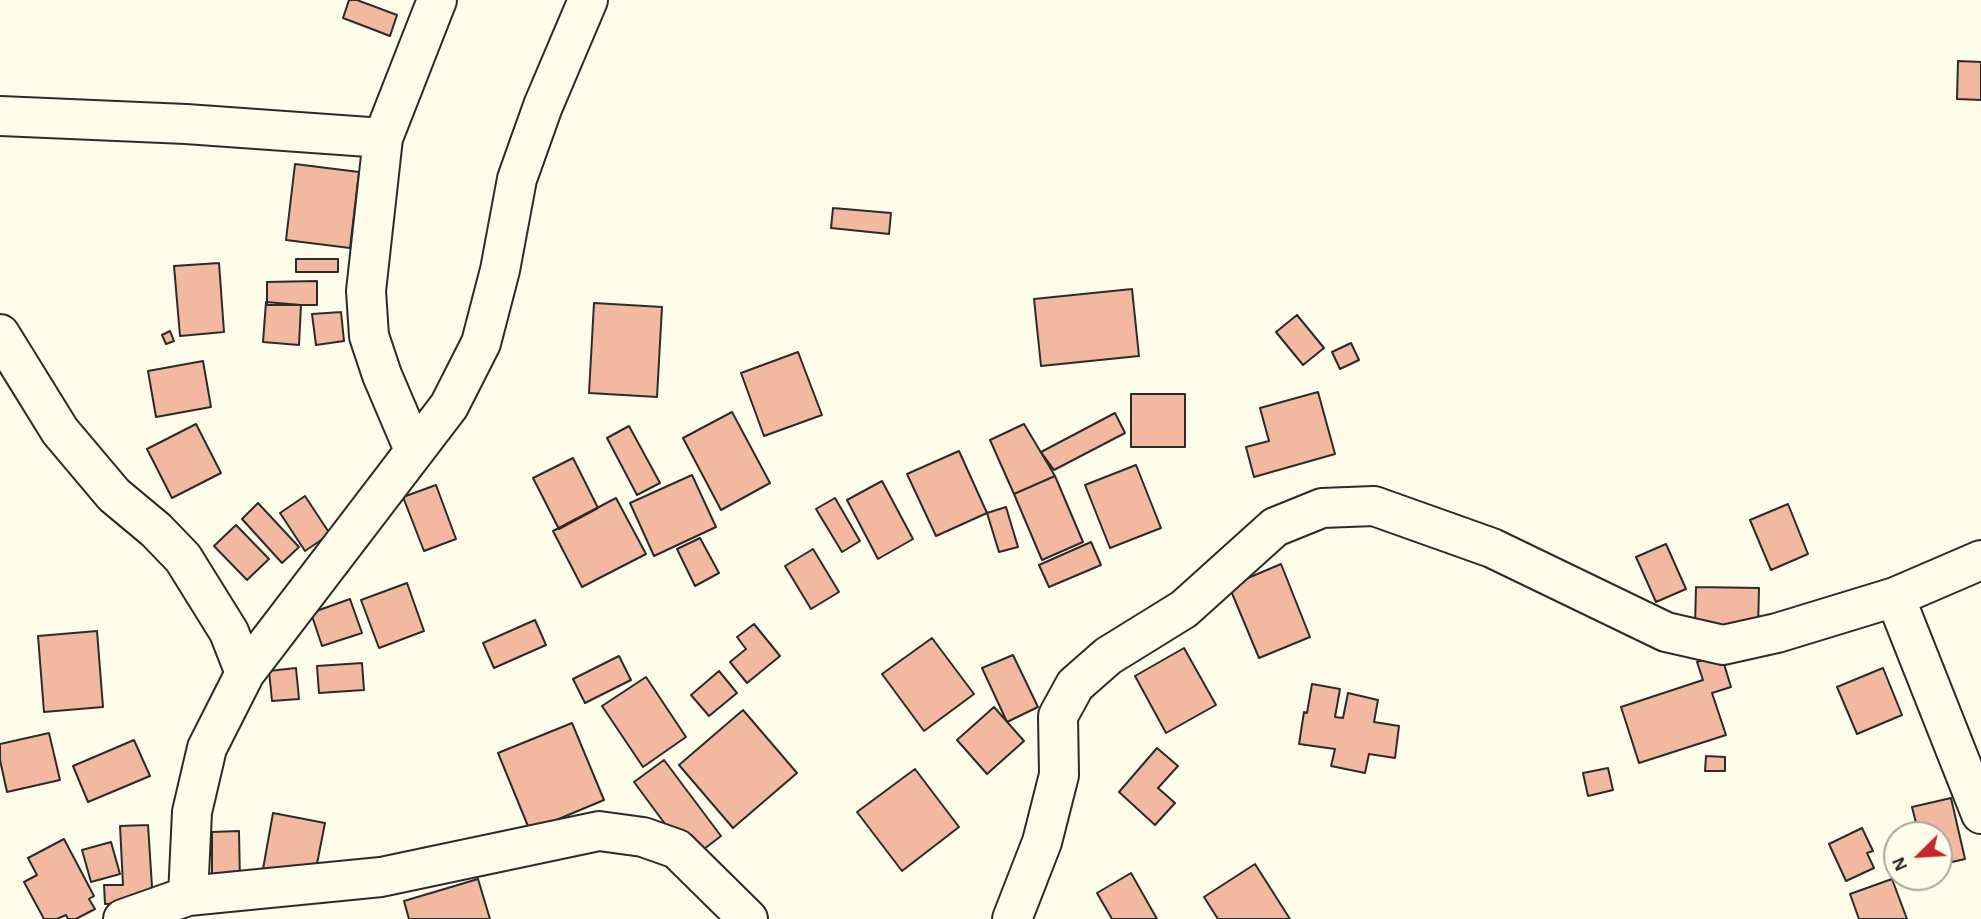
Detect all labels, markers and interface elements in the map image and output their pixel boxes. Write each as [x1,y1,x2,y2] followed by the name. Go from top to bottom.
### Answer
[1883,821,1953,891] north arrow
[1889,854,1912,874] text: N

